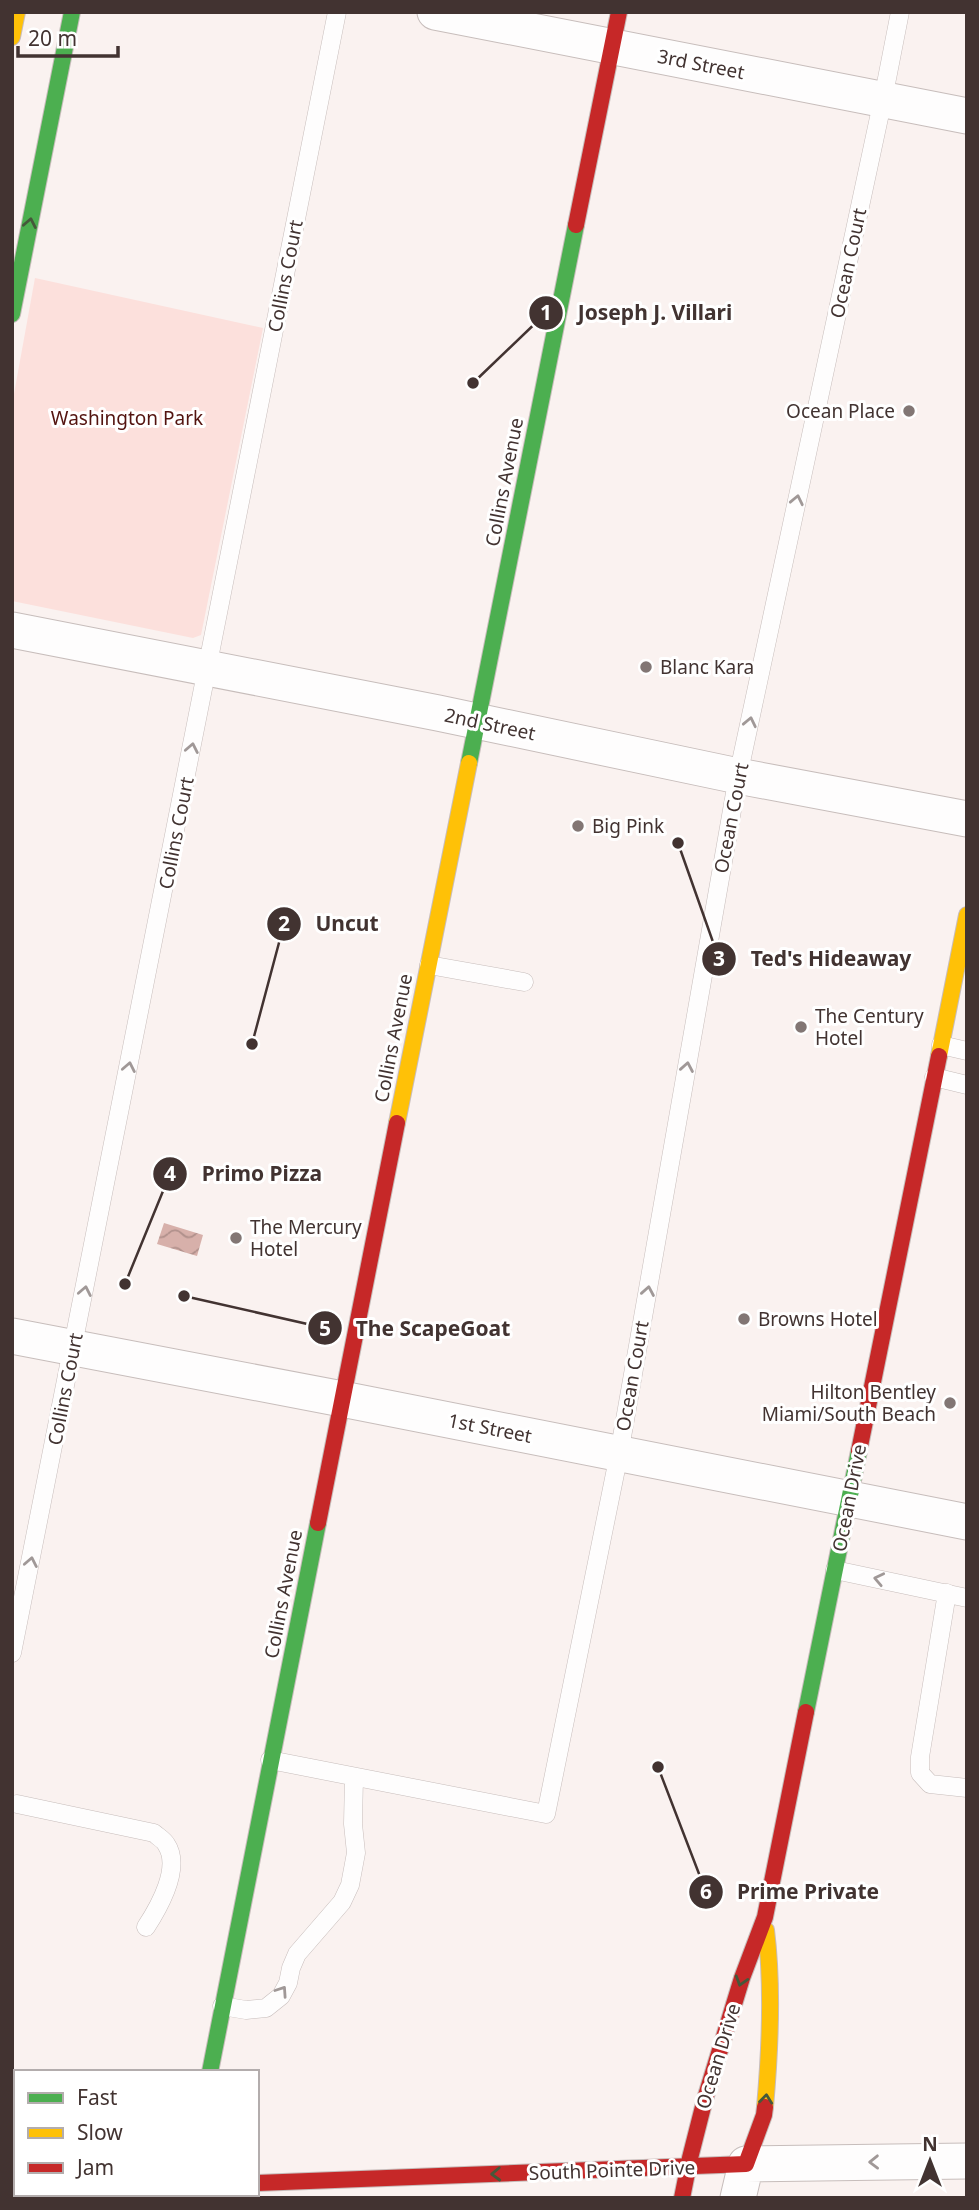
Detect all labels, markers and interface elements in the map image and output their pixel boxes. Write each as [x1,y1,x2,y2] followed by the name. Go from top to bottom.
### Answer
[18,14,117,58] scale bar
[28,24,77,52] text: 20 m
[655,43,747,85] street label: 3rd Street
[824,205,872,320] street label: Ocean Court
[22,217,37,229] one-way arrow
[261,217,309,334] street label: Collins Court
[528,292,746,334] callout: Joseph J. Villari
[540,298,552,326] text: 1
[576,298,732,326] text: Joseph J. Villari
[786,398,895,424] place label: Ocean Place
[901,403,917,419] marker: Ocean Place
[51,405,203,431] park label: Washington Park
[479,415,529,549] street label: Collins Avenue
[789,494,804,506] one-way arrow
[660,654,754,680] place label: Blanc Kara
[638,659,654,675] marker: Blanc Kara
[442,702,538,746] street label: 2nd Street
[741,716,756,728] one-way arrow
[184,742,199,754] one-way arrow
[708,760,754,875] street label: Ocean Court
[152,774,200,891] street label: Collins Court
[592,813,664,839] place label: Big Pink
[570,818,586,834] marker: Big Pink
[266,903,392,945] callout: Uncut
[278,909,290,937] text: 2
[315,909,379,937] text: Uncut
[702,938,926,980] callout: Ted's Hideaway
[713,944,725,972] text: 3
[751,944,911,972] text: Ted's Hideaway
[368,971,418,1105] street label: Collins Avenue
[815,1003,924,1051] place label: The Century Hotel
[793,1019,809,1035] marker: The Century Hotel
[121,1061,136,1073] one-way arrow
[679,1061,694,1073] one-way arrow
[153,1153,336,1195] callout: Primo Pizza
[164,1159,176,1187] text: 4
[202,1159,322,1187] text: Primo Pizza
[250,1214,362,1262] place label: The Mercury Hotel
[228,1230,244,1246] marker: The Mercury Hotel
[76,1285,91,1297] one-way arrow
[639,1285,654,1297] one-way arrow
[758,1306,878,1332] place label: Browns Hotel
[307,1307,525,1349] callout: The ScapeGoat
[736,1311,752,1327] marker: Browns Hotel
[319,1314,331,1342] text: 5
[356,1314,510,1342] text: The ScapeGoat
[609,1318,655,1433] street label: Ocean Court
[41,1330,89,1447] street label: Collins Court
[762,1379,936,1427] place label: Hilton Bentley Miami/South Beach
[942,1395,958,1411] marker: Hilton Bentley Miami/South Beach
[446,1407,534,1449] street label: 1st Street
[826,1442,872,1554] street label: Ocean Drive
[258,1527,308,1661] street label: Collins Avenue
[22,1556,37,1568] one-way arrow
[873,1572,885,1587] one-way arrow
[688,1871,893,1913] callout: Prime Private
[700,1877,712,1905] text: 6
[737,1877,879,1905] text: Prime Private
[734,1975,749,1987] one-way arrow
[274,1986,286,1999] one-way arrow
[690,2000,746,2112] street label: Ocean Drive
[14,2070,259,2196] legend
[77,2083,118,2111] text: Fast
[758,2093,773,2105] one-way arrow
[77,2118,123,2146] text: Slow
[895,2126,965,2196] north arrow
[922,2131,938,2157] text: N
[75,2153,114,2181] text: Jam
[528,2154,696,2186] street label: South Pointe Drive
[868,2154,879,2169] one-way arrow
[490,2167,501,2182] one-way arrow

